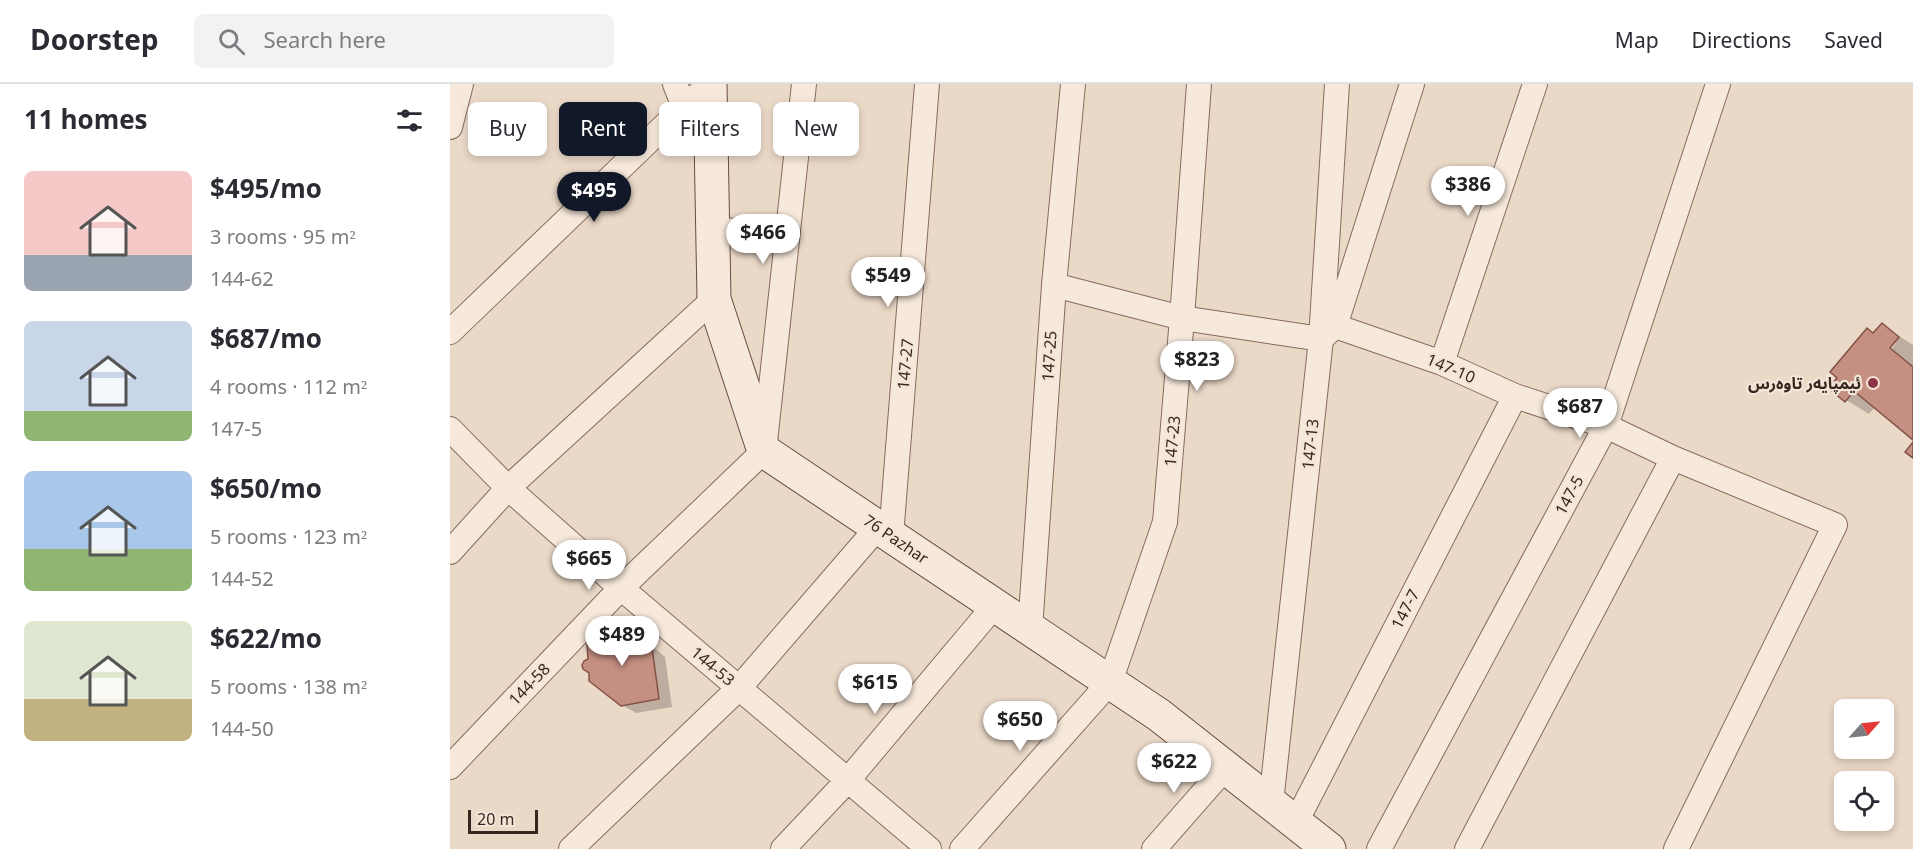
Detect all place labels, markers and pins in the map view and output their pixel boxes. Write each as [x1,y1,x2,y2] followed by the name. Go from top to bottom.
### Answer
[1432,166,1504,217] pin: $386
[558,172,630,223] pin: $495
[727,214,799,265] pin: $466
[852,257,924,308] pin: $549
[1161,341,1233,392] pin: $823
[1748,367,1861,401] place label: ئیمپایەر تاوەرس
[1866,376,1880,390] marker: ئیمپایەر تاوەرس
[1544,388,1616,439] pin: $687
[553,540,625,591] pin: $665
[586,616,658,667] pin: $489
[839,664,911,715] pin: $615
[984,701,1056,752] pin: $650
[1138,743,1210,794] pin: $622

